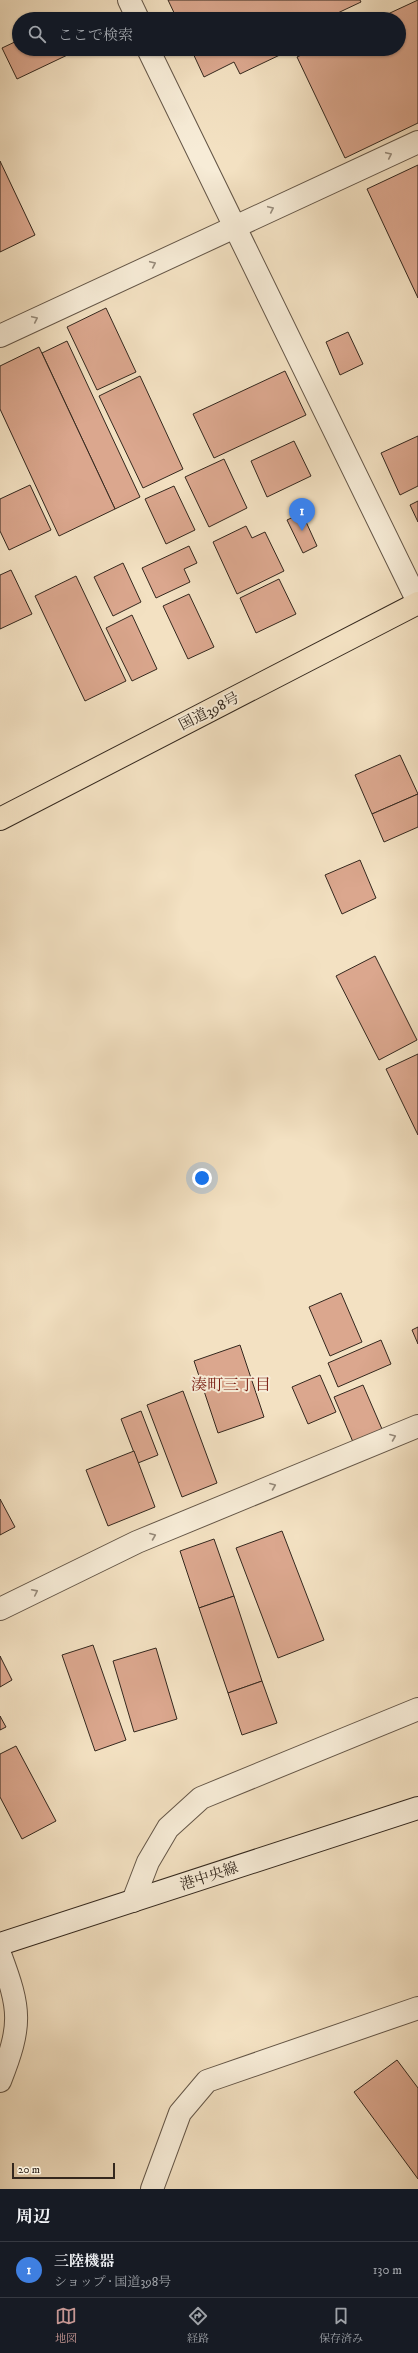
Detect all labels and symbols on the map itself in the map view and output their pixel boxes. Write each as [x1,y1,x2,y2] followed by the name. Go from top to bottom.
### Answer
[385,152,393,160] one-way arrow
[267,206,274,214] one-way arrow
[149,261,156,269] one-way arrow
[31,316,39,324] one-way arrow
[289,498,315,531] pin: 1
[176,688,243,735] street label: 国道398号
[192,1168,212,1188] your location
[191,1375,271,1395] district label: 湊町三丁目
[389,1433,396,1441] one-way arrow
[269,1483,276,1491] one-way arrow
[148,1533,156,1541] one-way arrow
[31,1589,38,1597] one-way arrow
[178,1858,241,1895] street label: 港中央線
[12,2161,115,2180] scale bar

